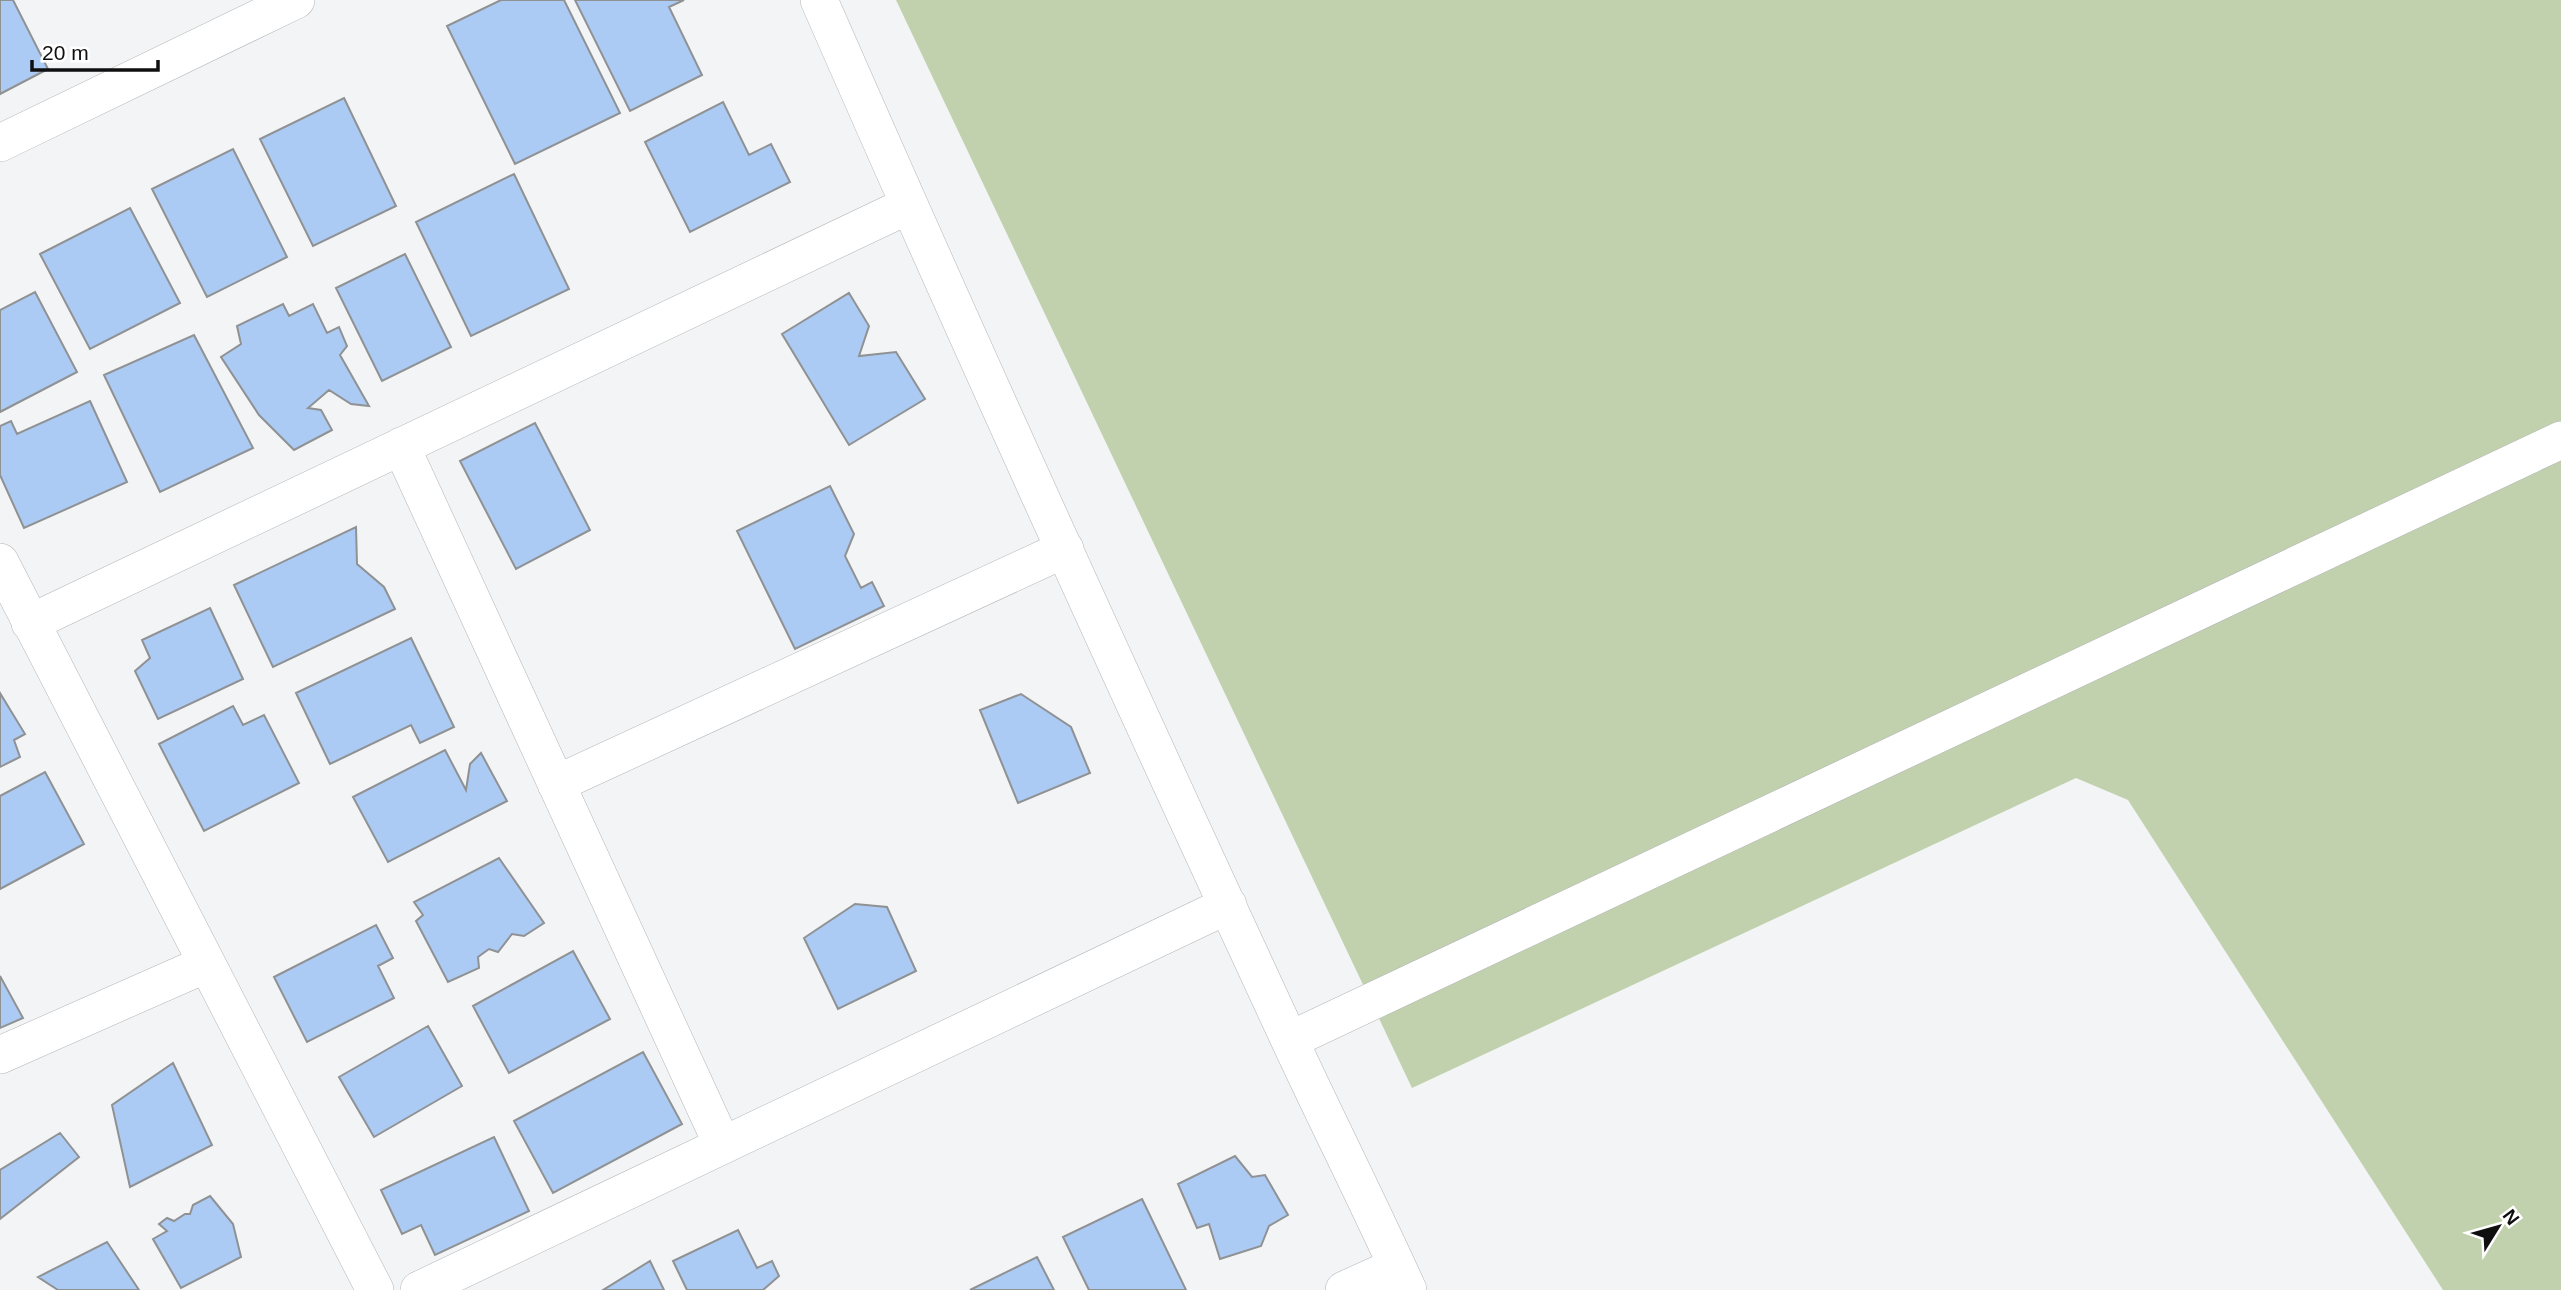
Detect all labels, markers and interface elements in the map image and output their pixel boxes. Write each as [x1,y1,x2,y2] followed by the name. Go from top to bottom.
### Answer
[32,28,158,72] scale bar
[42,41,89,64] text: 20 m
[2463,1192,2533,1262] north arrow
[2499,1205,2524,1229] text: N

